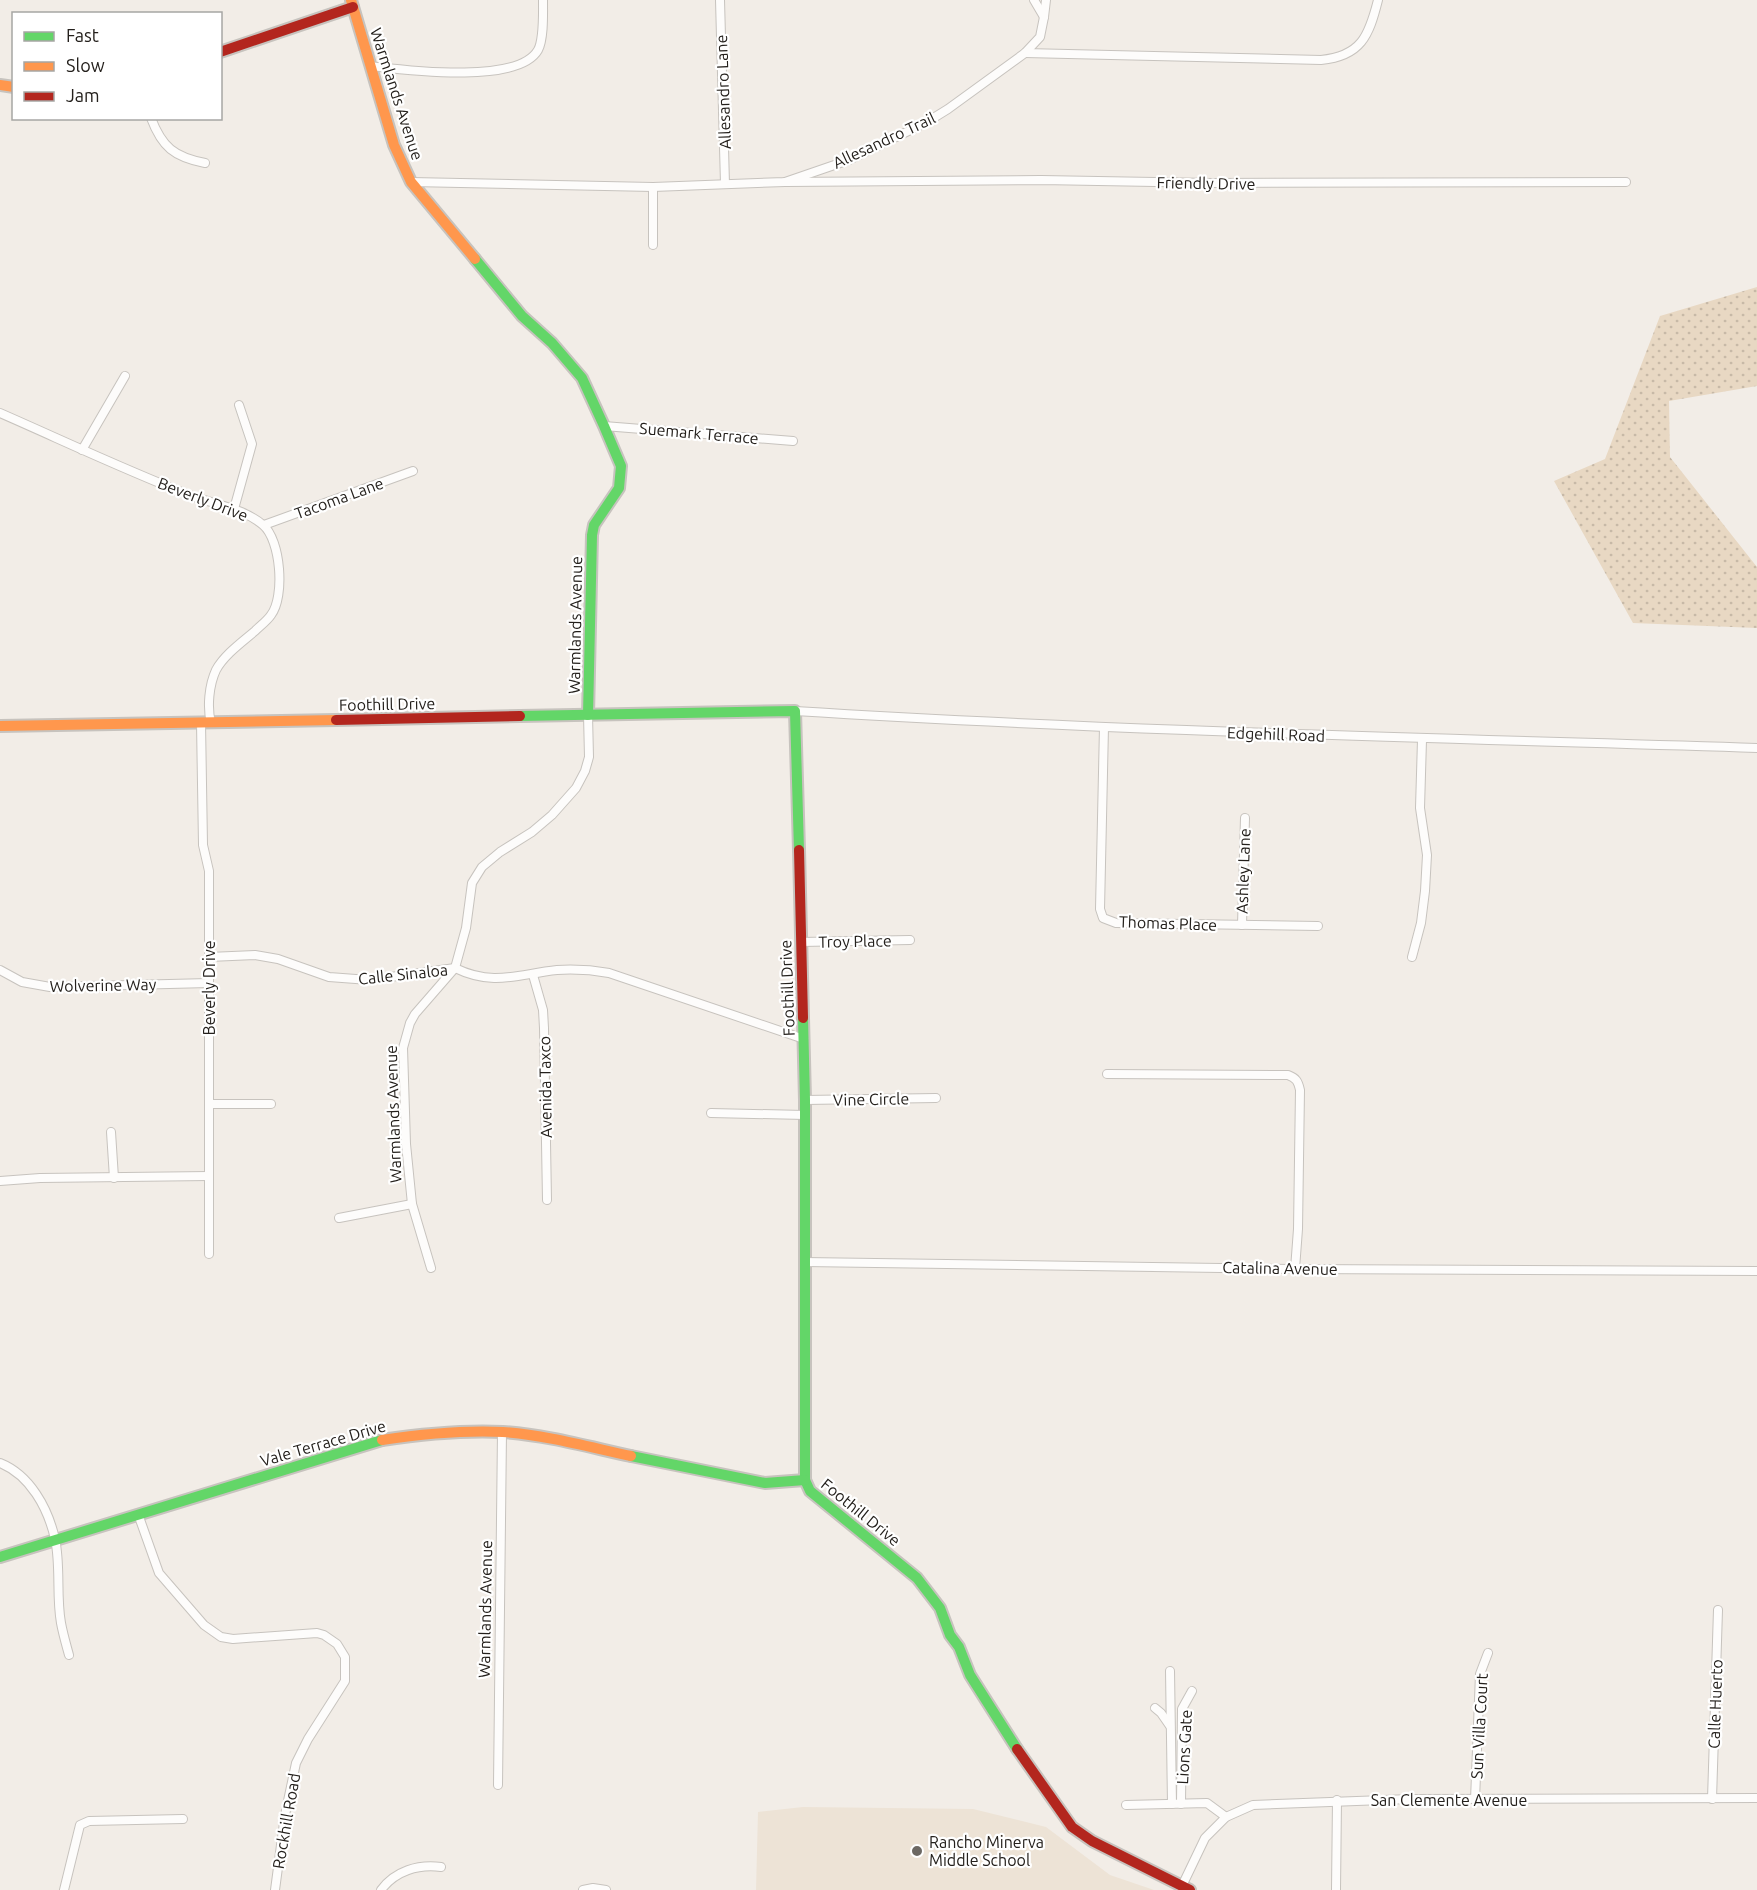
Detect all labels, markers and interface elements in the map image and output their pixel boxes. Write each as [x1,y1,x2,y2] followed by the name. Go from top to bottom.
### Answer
[12,12,222,120] legend
[66,25,99,45] text: Fast
[367,26,427,162] street label: Warmlands Avenue
[712,34,734,150] street label: Allesandro Lane
[66,55,105,75] text: Slow
[66,85,100,105] text: Jam
[830,108,938,172] street label: Allesandro Trail
[1156,173,1256,193] street label: Friendly Drive
[639,419,759,447] street label: Suemark Terrace
[155,474,251,524] street label: Beverly Drive
[292,474,386,522] street label: Tacoma Lane
[565,556,585,694] street label: Warmlands Avenue
[339,694,435,714] street label: Foothill Drive
[1227,723,1325,745] street label: Edgehill Road
[1233,828,1253,914] street label: Ashley Lane
[1119,912,1217,934] street label: Thomas Place
[818,931,892,951] street label: Troy Place
[200,940,218,1036] street label: Beverly Drive
[776,940,798,1036] street label: Foothill Drive
[357,960,449,988] street label: Calle Sinaloa
[49,975,157,995] street label: Wolverine Way
[535,1036,555,1138] street label: Avenida Taxco
[382,1045,404,1183] street label: Warmlands Avenue
[833,1089,909,1109] street label: Vine Circle
[1222,1258,1338,1278] street label: Catalina Avenue
[258,1416,388,1470] street label: Vale Terrace Drive
[818,1475,904,1549] street label: Foothill Drive
[475,1540,495,1678] street label: Warmlands Avenue
[1704,1659,1726,1749] street label: Calle Huerto
[1467,1672,1491,1779] street label: Sun Villa Court
[1173,1709,1195,1785] street label: Lions Gate
[269,1772,303,1870] street label: Rockhill Road
[1371,1791,1527,1809] street label: San Clemente Avenue
[929,1833,1044,1869] place label: Rancho Minerva Middle School
[910,1844,924,1858] marker: Rancho Minerva Middle School

